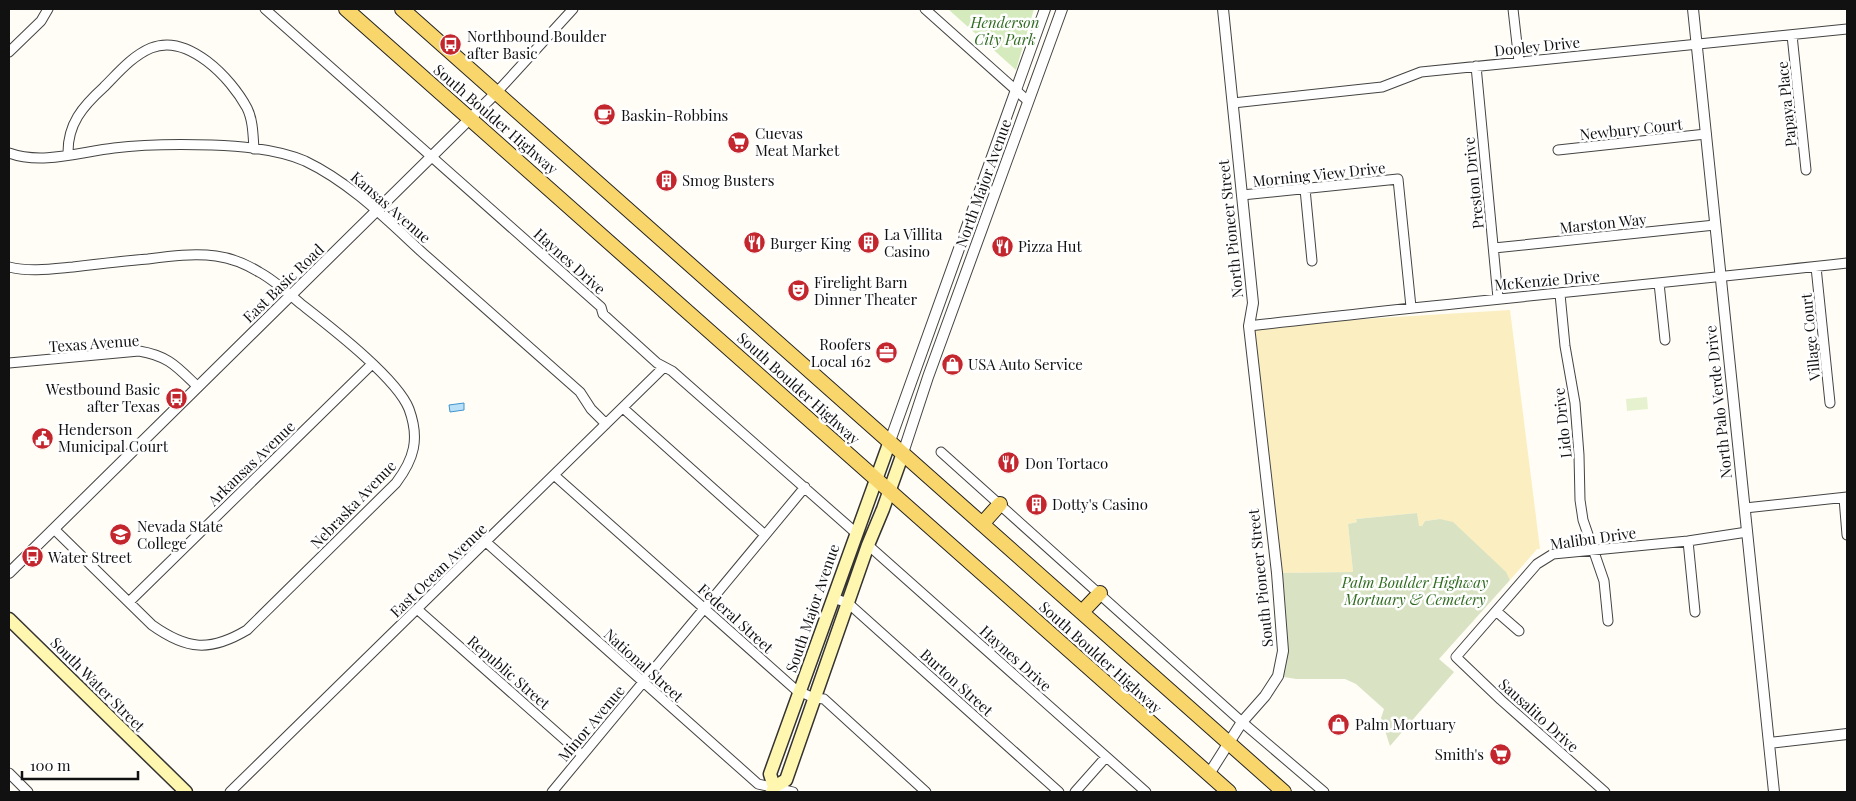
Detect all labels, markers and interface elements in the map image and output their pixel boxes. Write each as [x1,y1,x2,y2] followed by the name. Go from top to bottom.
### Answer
[970,12,1039,49] park label: Henderson City Park
[467,26,607,63] place label: Northbound Boulder after Basic
[1493,32,1581,60] street label: Dooley Drive
[439,33,463,57] bus stop icon: Northbound Boulder after Basic
[430,59,563,179] street label: South Boulder Highway
[1772,60,1800,148] street label: Papaya Place
[593,103,617,127] cafe icon: Baskin-Robbins
[621,105,728,125] place label: Baskin-Robbins
[1579,114,1684,144] street label: Newbury Court
[951,116,1015,250] street label: North Major Avenue
[755,123,840,160] place label: Cuevas Meat Market
[727,130,751,154] supermarket icon: Cuevas Meat Market
[1458,136,1488,230] street label: Preston Drive
[1252,157,1386,191] street label: Morning View Drive
[1213,158,1247,299] street label: North Pioneer Street
[347,167,435,247] street label: Kansas Avenue
[654,168,678,192] building icon: Smog Busters
[682,170,774,190] place label: Smog Busters
[1559,208,1648,238] street label: Marston Way
[530,223,610,299] street label: Haynes Drive
[884,224,943,261] place label: La Villita Casino
[742,231,766,255] restaurant icon: Burger King
[856,231,880,255] building icon: La Villita Casino
[770,233,851,253] place label: Burger King
[990,234,1014,258] restaurant icon: Pizza Hut
[1018,236,1082,256] place label: Pizza Hut
[238,239,328,327] street label: East Basic Road
[1493,265,1601,295] street label: McKenzie Drive
[814,272,917,309] place label: Firelight Barn Dinner Theater
[786,279,810,303] theatre icon: Firelight Barn Dinner Theater
[1795,292,1825,383] street label: Village Court
[1700,324,1736,480] street label: North Palo Verde Drive
[733,328,865,449] street label: South Boulder Highway
[48,330,140,356] street label: Texas Avenue
[811,334,871,371] place label: Roofers Local 162
[875,341,899,365] office icon: Roofers Local 162
[940,352,964,376] shop icon: USA Auto Service
[968,354,1083,374] place label: USA Auto Service
[45,379,160,416] place label: Westbound Basic after Texas
[164,386,188,410] bus stop icon: Westbound Basic after Texas
[1548,387,1576,459] street label: Lido Drive
[202,416,299,510] street label: Arkansas Avenue
[58,419,169,456] place label: Henderson Municipal Court
[30,426,54,450] public building icon: Henderson Municipal Court
[997,451,1021,475] restaurant icon: Don Tortaco
[1025,453,1108,473] place label: Don Tortaco
[306,456,400,552] street label: Nebraska Avenue
[1024,492,1048,516] building icon: Dotty's Casino
[1052,494,1148,514] place label: Dotty's Casino
[1243,507,1277,648] street label: South Pioneer Street
[137,516,223,553] place label: Nevada State College
[385,519,491,621] street label: East Ocean Avenue
[1549,522,1637,554] street label: Malibu Drive
[109,523,133,547] school or university icon: Nevada State College
[781,541,843,675] street label: South Major Avenue
[20,545,44,569] bus stop icon: Water Street
[47,547,132,567] place label: Water Street
[1341,572,1488,609] park label: Palm Boulder Highway Mortuary & Cemetery
[694,579,778,658] street label: Federal Street
[1035,597,1167,718] street label: South Boulder Highway
[976,620,1056,696] street label: Haynes Drive
[600,624,689,706] street label: National Street
[464,631,555,714] street label: Republic Street
[46,632,150,736] street label: South Water Street
[916,644,998,720] street label: Burton Street
[1495,674,1583,756] street label: Sausalito Drive
[553,681,629,765] street label: Minor Avenue
[1327,712,1351,736] shop icon: Palm Mortuary
[1355,714,1456,734] place label: Palm Mortuary
[1488,742,1512,766] supermarket icon: Smith's
[1435,744,1484,764] place label: Smith's
[22,748,139,780] scale bar
[30,755,71,775] text: 100 m

